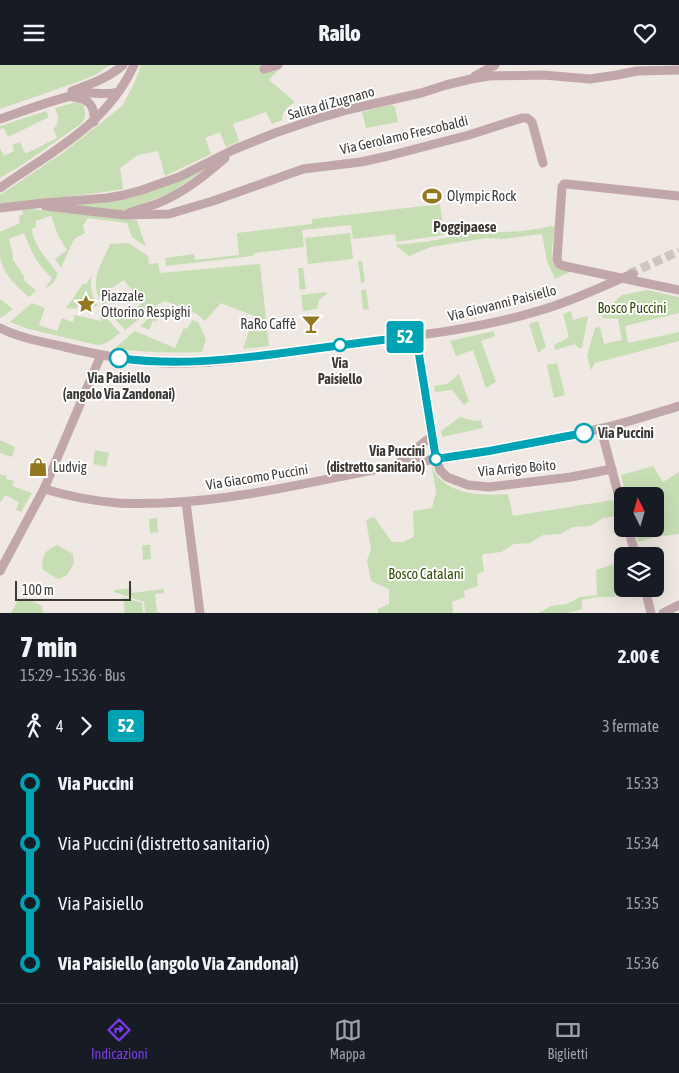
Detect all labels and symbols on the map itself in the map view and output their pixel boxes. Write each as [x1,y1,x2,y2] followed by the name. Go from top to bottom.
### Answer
[286,83,376,123] street label: Salita di Zugnano
[338,112,470,158] street label: Via Gerolamo Frescobaldi
[421,185,443,207] sports icon: Olympic Rock
[447,188,516,204] place label: Olympic Rock
[433,218,497,235] district label: Poggipaese
[446,282,558,324] street label: Via Giovanni Paisiello
[101,288,191,320] place label: Piazzale Ottorino Respighi
[75,293,97,315] place icon: Piazzale Ottorino Respighi
[597,300,667,316] park label: Bosco Puccini
[300,313,322,335] bar icon: RaRo Caffè
[240,316,296,332] place label: RaRo Caffè
[382,321,428,353] line badge: 52
[333,338,347,352] marker: Via Paisiello
[109,348,129,368] marker: Via Paisiello (angolo Via Zandonai)
[318,355,363,387] place label: Via Paisiello
[63,370,175,402] place label: Via Paisiello (angolo Via Zandonai)
[574,423,594,443] marker: Via Puccini
[597,425,654,441] place label: Via Puccini
[327,443,425,475] place label: Via Puccini (distretto sanitario)
[429,452,443,466] marker: Via Puccini (distretto sanitario)
[27,456,49,478] shop icon: Ludvig
[477,457,557,479] street label: Via Arrigo Boito
[53,459,87,475] place label: Ludvig
[205,461,309,493] street label: Via Giacomo Puccini
[614,487,664,537] north arrow
[388,566,464,582] park label: Bosco Catalani
[15,578,131,601] scale bar

